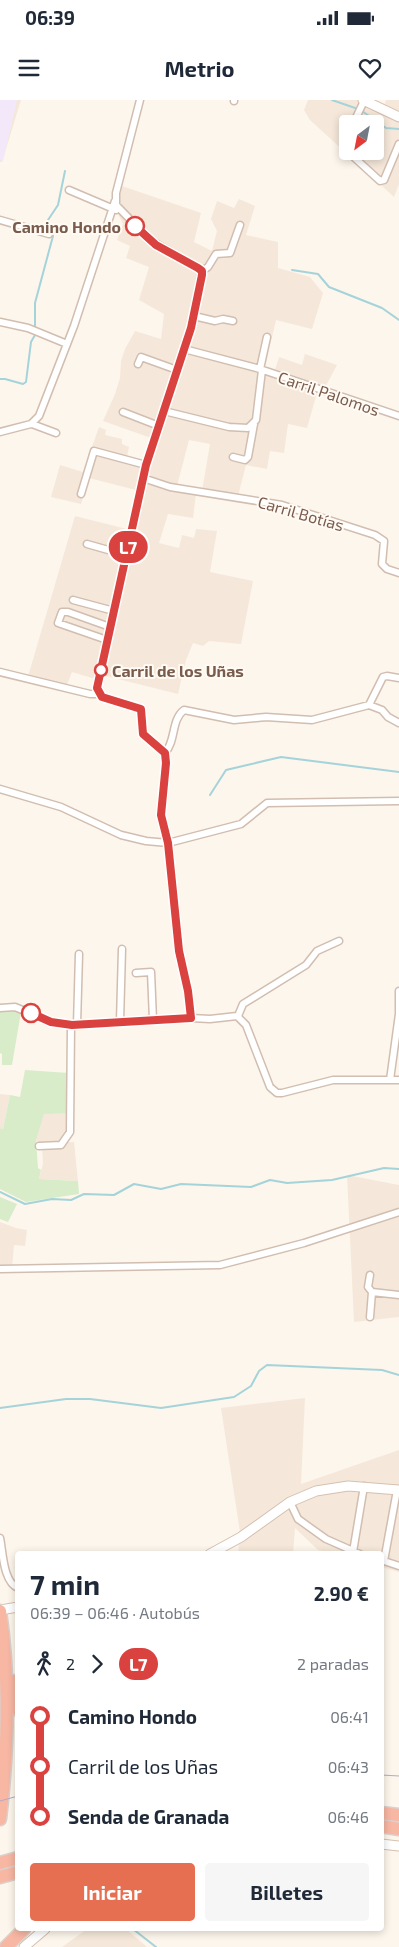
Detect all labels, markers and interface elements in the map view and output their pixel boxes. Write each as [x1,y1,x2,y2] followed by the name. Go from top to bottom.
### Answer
[25,6,75,29] text: 06:39
[15,54,43,82] icon: menu
[356,54,384,82] icon: heart
[164,55,235,81] text: Metrio
[339,115,384,160] north arrow
[339,115,384,160] map controls
[125,216,145,236] marker: Camino Hondo
[12,217,121,236] place label: Camino Hondo
[276,367,382,419] street label: Carril Palomos
[256,492,346,534] street label: Carril Botías
[106,531,150,563] line badge: L7
[119,536,137,558] text: L7
[112,661,244,680] place label: Carril de los Uñas
[94,663,108,677] marker: Carril de los Uñas
[21,1003,41,1023] unlabelled marker
[30,1567,100,1601] text: 7 min
[314,1582,369,1605] text: 2.90 €
[30,1603,200,1622] text: 06:39 – 06:46 · Autobús
[30,1650,58,1678] icon: walk
[83,1650,111,1678] icon: forward
[129,1653,148,1675] text: L7
[66,1654,75,1673] text: 2
[297,1654,369,1673] text: 2 paradas
[68,1705,197,1728] text: Camino Hondo
[330,1707,369,1726] text: 06:41
[68,1755,218,1778] text: Carril de los Uñas
[328,1757,369,1776] text: 06:43
[68,1805,229,1828] text: Senda de Granada
[327,1807,369,1826] text: 06:46
[30,1863,195,1921] button: Iniciar
[205,1863,369,1921] button: Billetes

